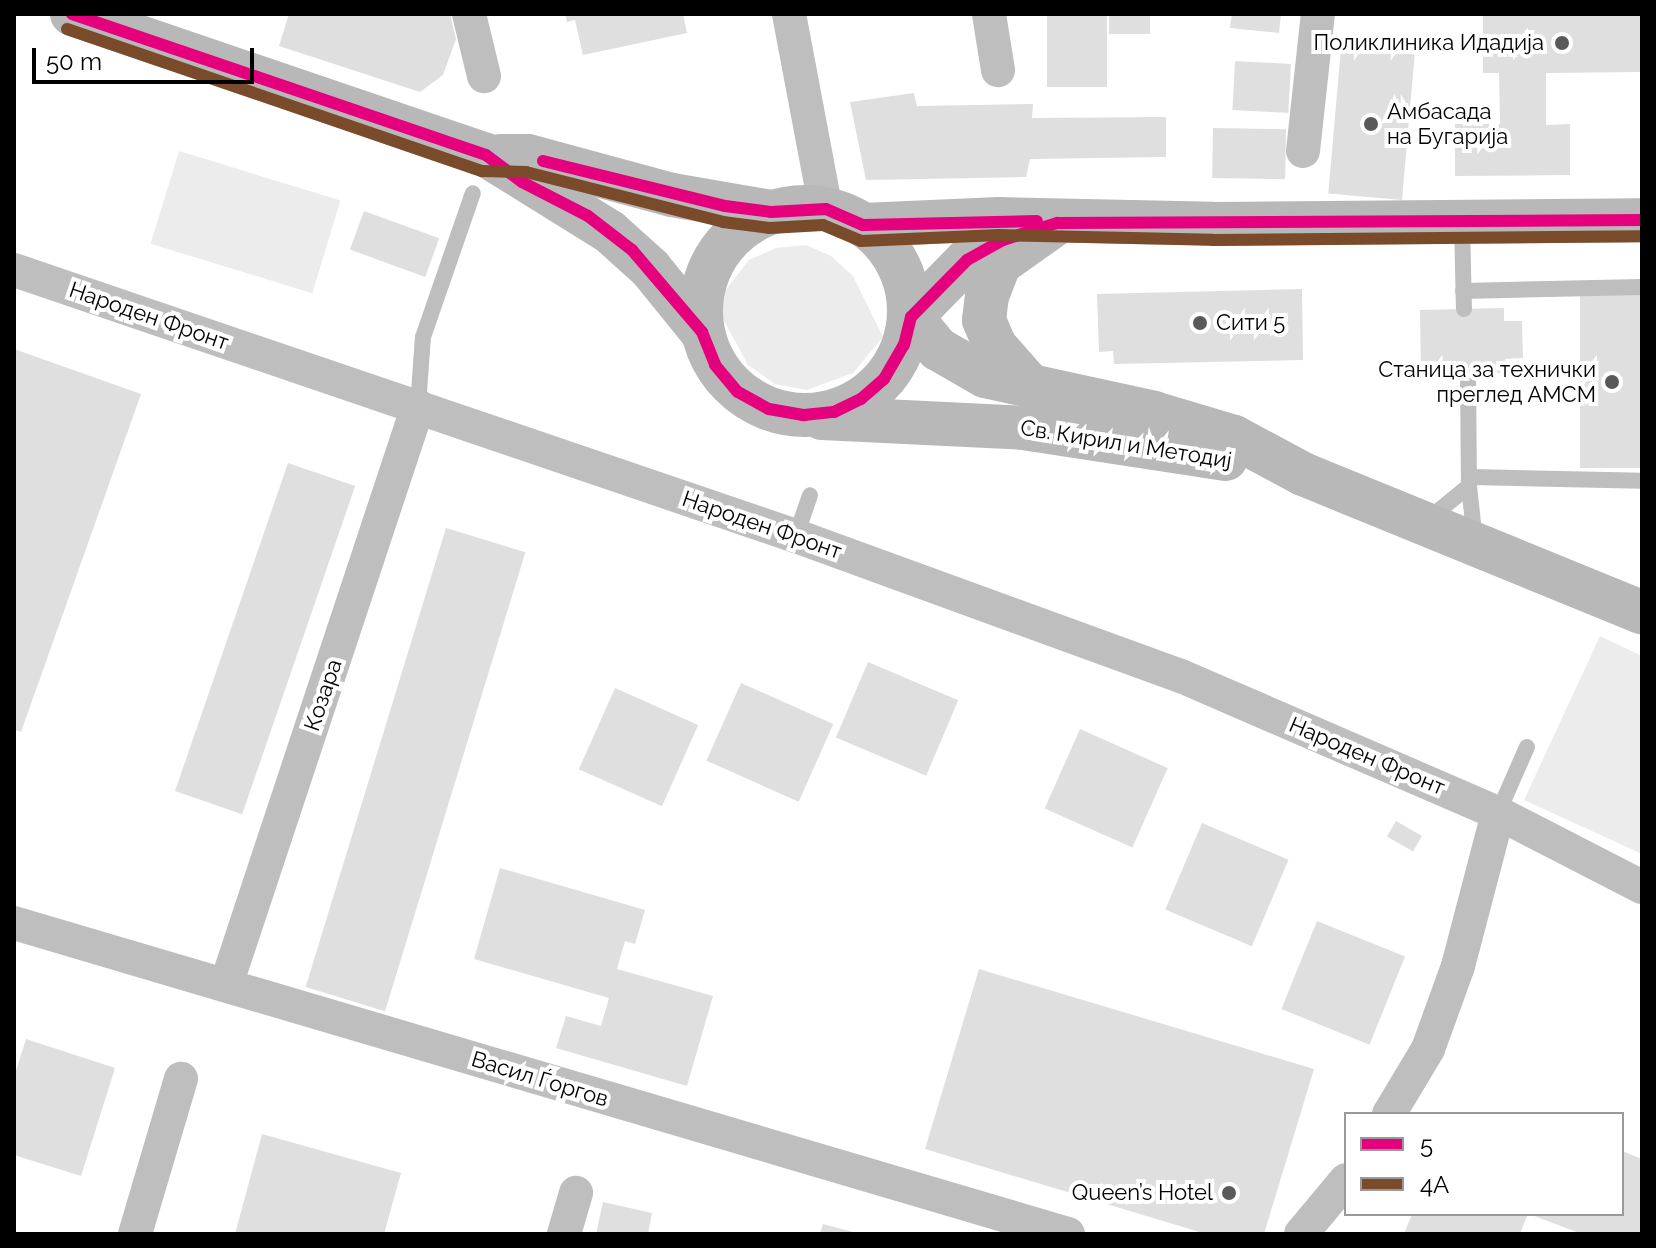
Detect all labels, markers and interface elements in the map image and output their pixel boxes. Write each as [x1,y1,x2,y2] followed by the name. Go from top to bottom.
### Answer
[1313,30,1544,56] place label: Поликлиника Идадија
[36,32,258,82] scale bar
[1551,32,1573,54] marker: Поликлиника Идадија
[46,47,102,76] text: 50 m
[1387,98,1508,150] place label: Амбасада на Бугарија
[1362,115,1380,133] marker: Амбасада на Бугарија
[66,276,232,356] street label: Народен Фронт
[1216,310,1285,336] place label: Сити 5
[1191,314,1209,332] marker: Сити 5
[1378,356,1596,408] place label: Станица за технички преглед АМСМ
[1603,373,1621,391] marker: Станица за технички преглед АМСМ
[1019,414,1233,474] street label: Св. Кирил и Методиј
[679,485,845,565] street label: Народен Фронт
[298,656,348,734] street label: Козара
[1285,711,1449,801] street label: Народен Фронт
[468,1046,612,1112] street label: Васил Ѓоргов
[1344,1112,1624,1216] legend
[1420,1130,1433,1159] text: 5
[1420,1170,1449,1199] text: 4A
[1072,1180,1213,1206] place label: Queen’s Hotel
[1220,1184,1238,1202] marker: Queen’s Hotel

